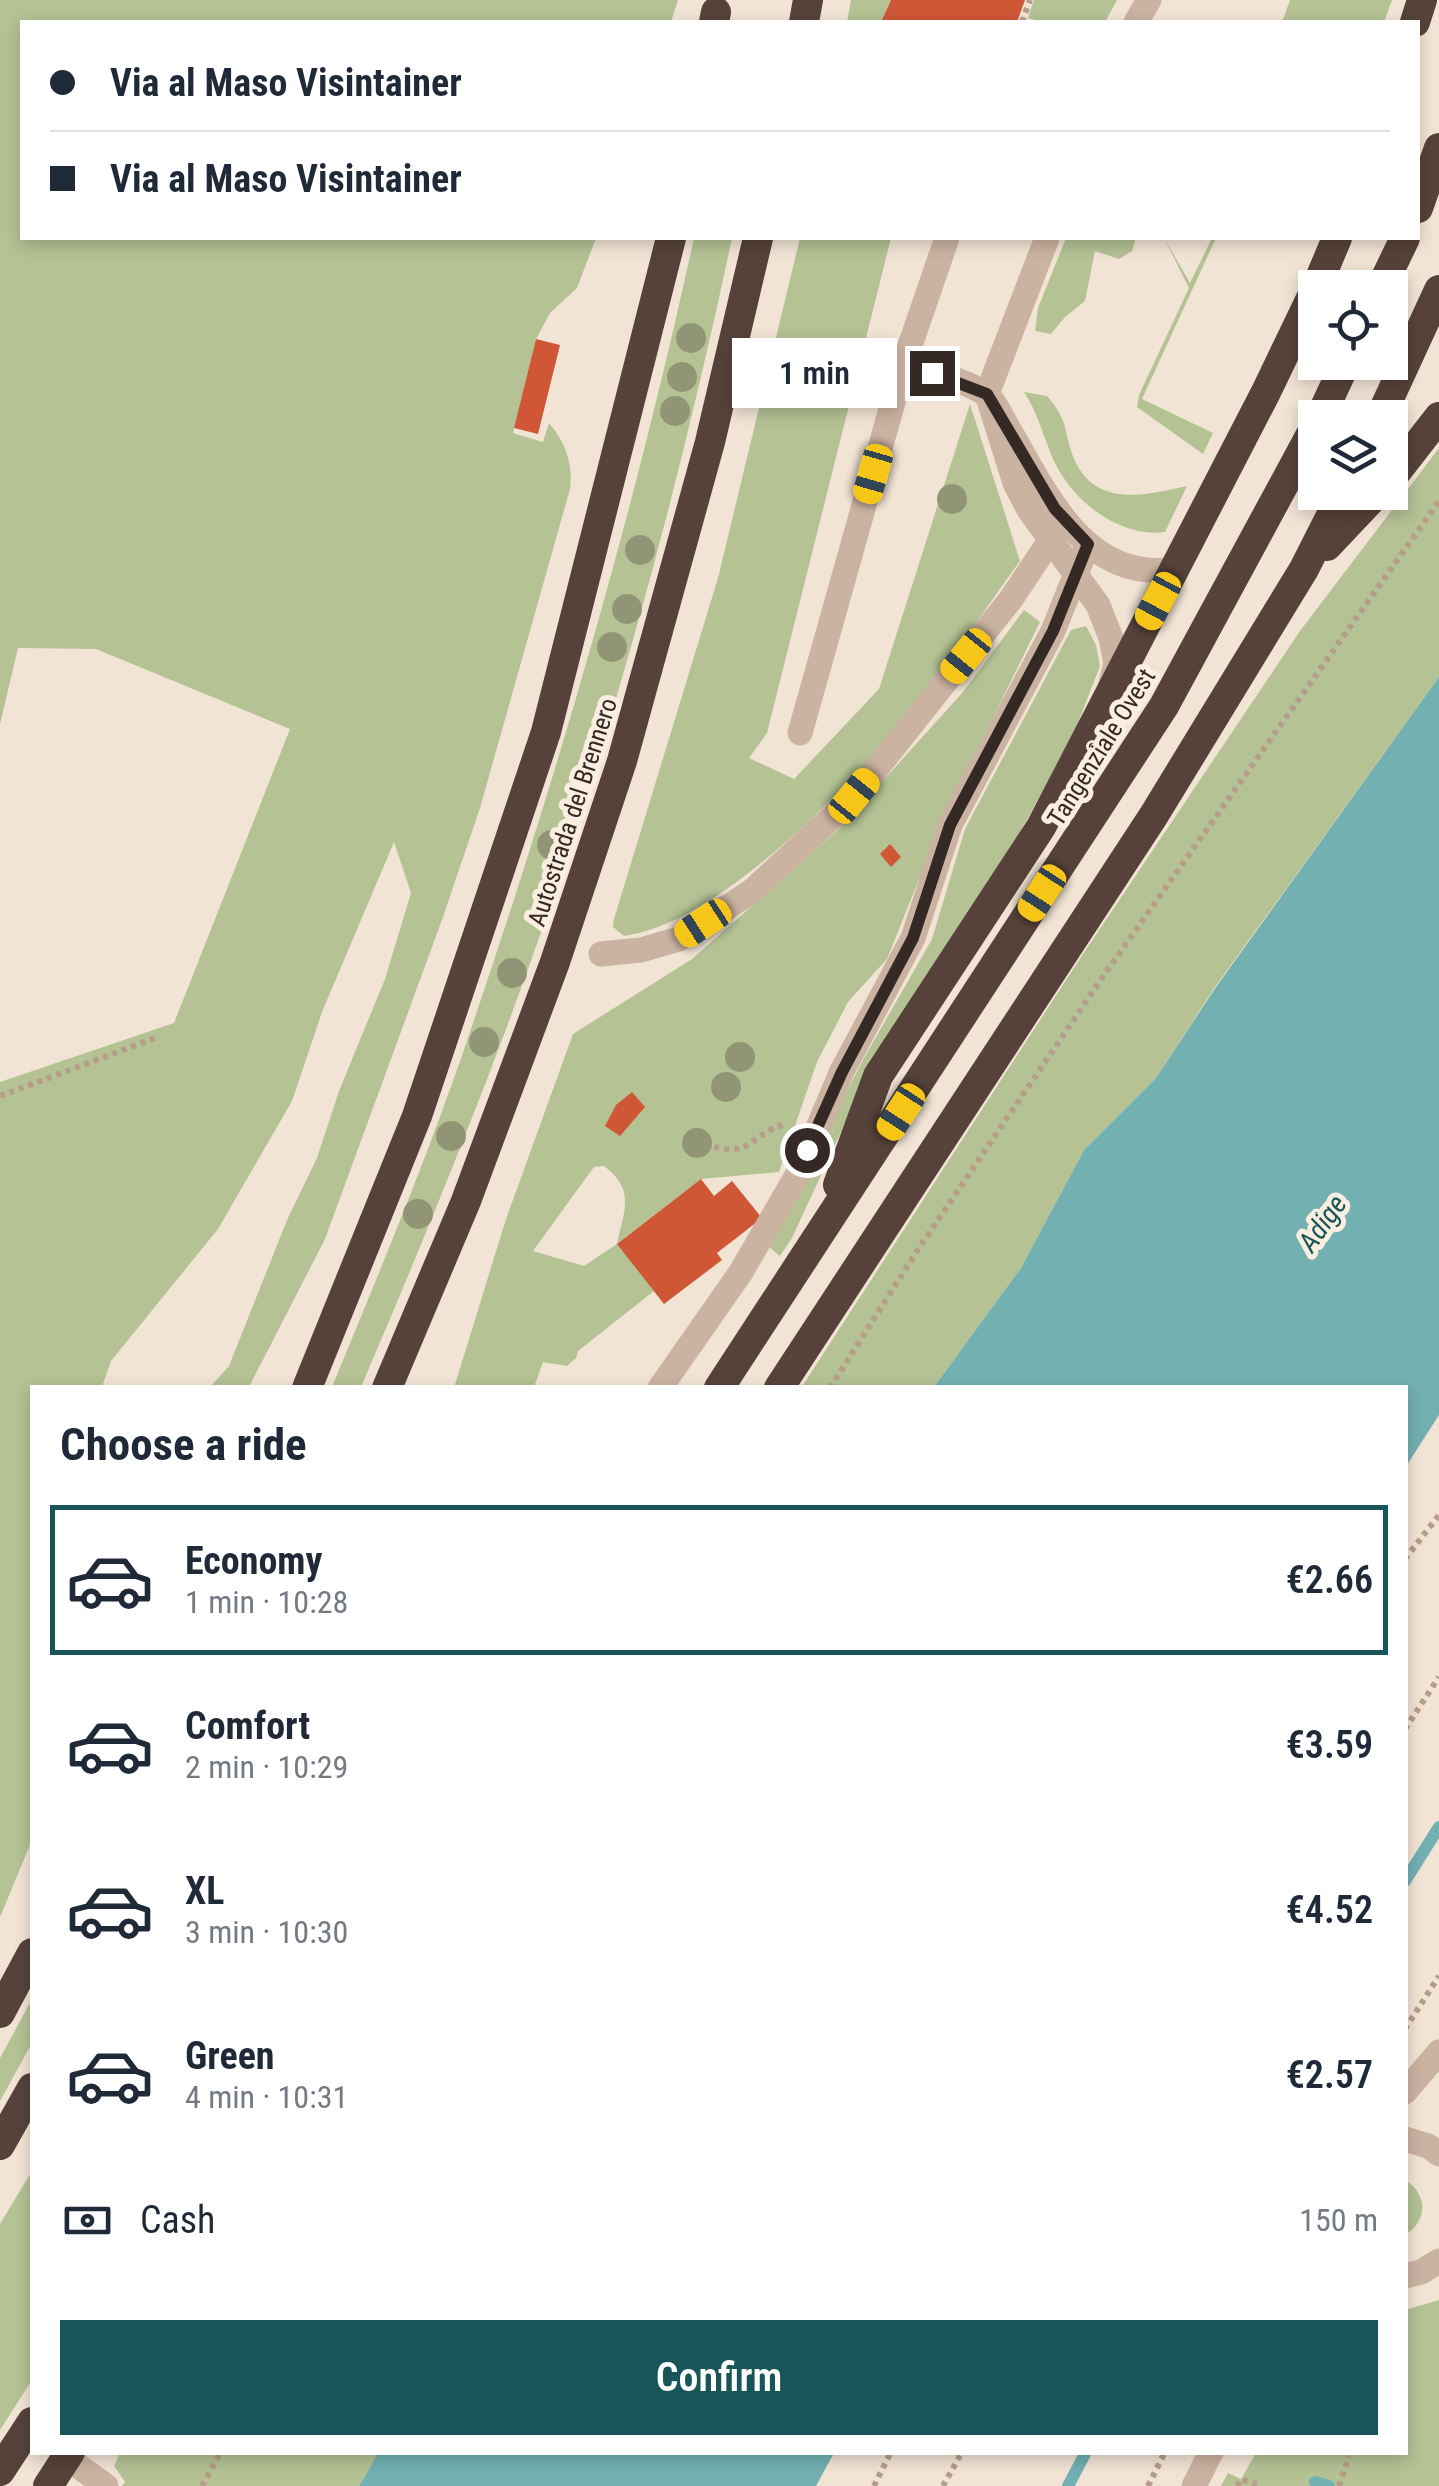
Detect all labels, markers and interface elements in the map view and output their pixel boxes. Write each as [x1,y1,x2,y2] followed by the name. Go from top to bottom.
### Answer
[110,61,462,105] text: Via al Maso Visintainer
[110,157,462,201] text: Via al Maso Visintainer
[1298,270,1408,510] map controls
[1298,270,1408,380] button: locate
[732,338,897,408] callout: 1 min
[910,351,955,396] route end
[779,354,850,392] text: 1 min
[1298,400,1408,510] button: layers
[850,441,896,507] car
[1131,567,1185,635] car
[935,623,997,689] car
[1041,663,1161,831] street label: Tangenziale Ovest
[522,694,623,930] street label: Autostrada del Brennero
[823,763,885,829] car
[1013,860,1071,926] car
[670,894,736,952] car
[872,1079,930,1145] car
[785,1128,830,1173] route start
[1291,1189,1354,1259] water label: Adige
[60,1418,307,1471] text: Choose a ride
[65,1535,155,1625] icon: car
[185,1539,322,1583] text: Economy
[1286,1558,1373,1602] text: €2.66
[185,1583,348,1621] text: 1 min · 10:28
[65,1700,155,1790] icon: car
[185,1704,310,1748] text: Comfort
[1286,1723,1373,1767] text: €3.59
[185,1748,348,1786] text: 2 min · 10:29
[65,1865,155,1955] icon: car
[185,1869,224,1913] text: XL
[1286,1888,1373,1932] text: €4.52
[185,1913,348,1951] text: 3 min · 10:30
[65,2030,155,2120] icon: car
[185,2034,275,2078] text: Green
[1286,2053,1373,2097] text: €2.57
[185,2078,348,2116] text: 4 min · 10:31
[60,2193,115,2248] icon: cash
[140,2198,215,2242] text: Cash
[1299,2201,1378,2239] text: 150 m
[60,2320,1378,2435] button: Confirm

